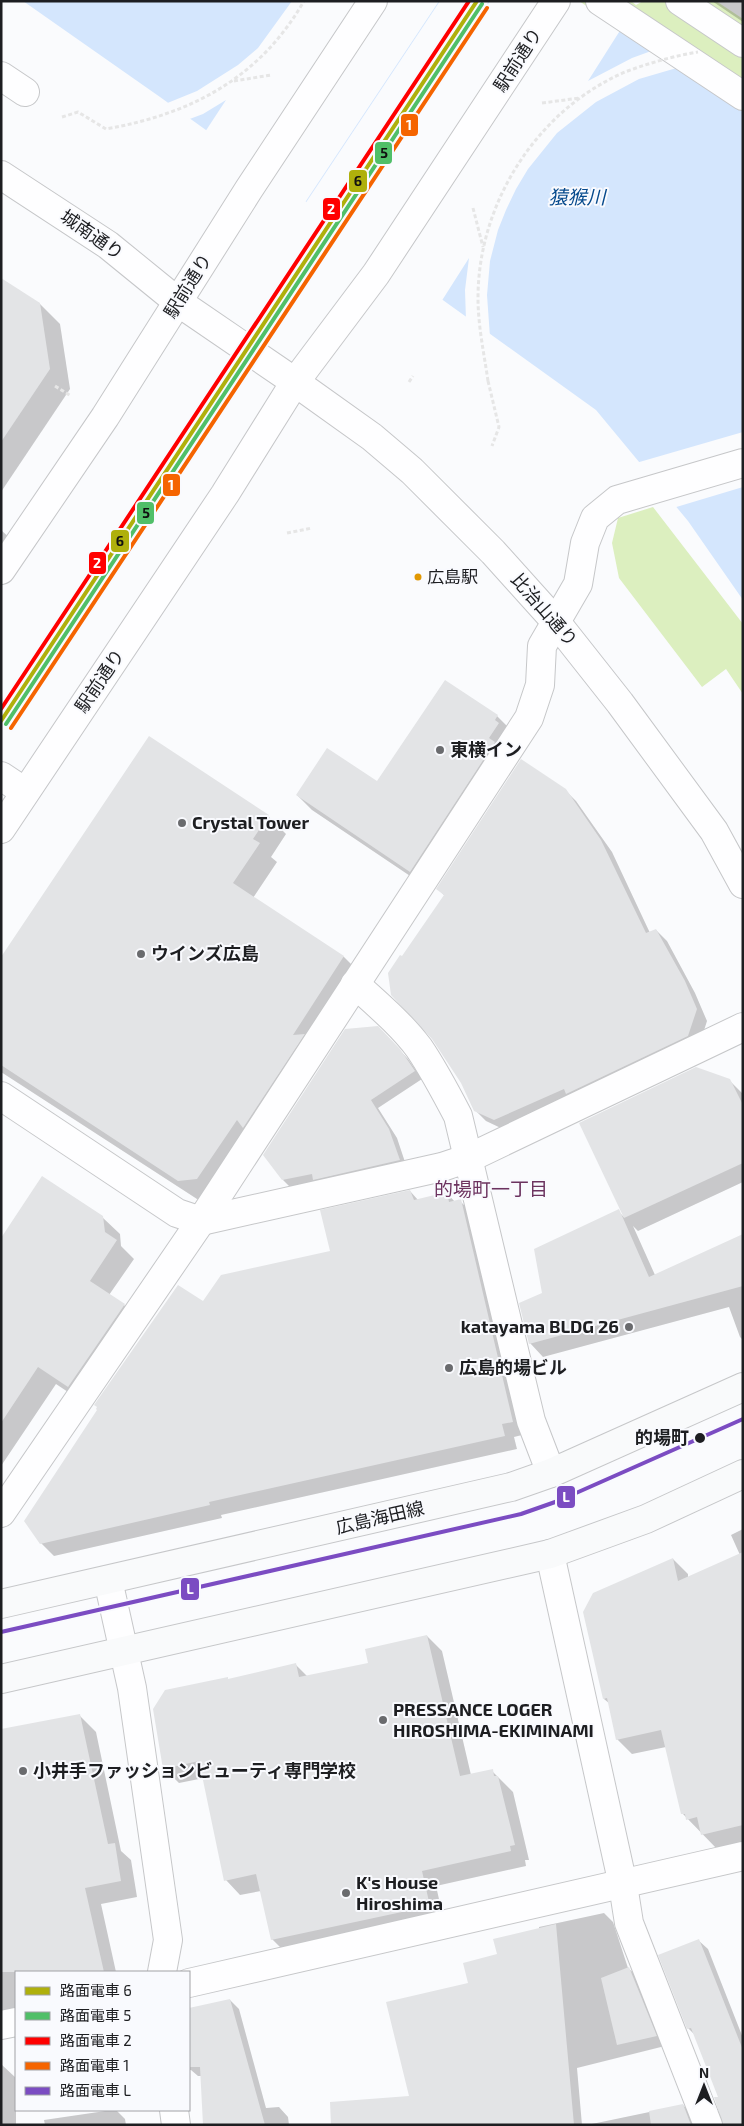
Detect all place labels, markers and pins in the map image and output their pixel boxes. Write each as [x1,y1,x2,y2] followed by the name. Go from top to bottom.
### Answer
[427,566,478,586] place label: 広島駅
[413,572,423,582] marker: 広島駅
[450,738,522,760] place label: 東横イン
[434,744,446,756] marker: 東横イン
[192,811,310,833] place label: Crystal Tower
[176,817,188,829] marker: Crystal Tower
[151,942,259,964] place label: ウインズ広島
[135,948,147,960] marker: ウインズ広島
[461,1315,619,1337] place label: katayama BLDG 26
[623,1321,635,1333] marker: katayama BLDG 26
[459,1356,567,1378] place label: 広島的場ビル
[443,1362,455,1374] marker: 広島的場ビル
[635,1426,689,1448] place label: 的場町
[693,1431,707,1445] marker: 的場町
[393,1698,594,1741] place label: PRESSANCE LOGER HIROSHIMA-EKIMINAMI
[377,1714,389,1726] marker: PRESSANCE LOGER HIROSHIMA-EKIMINAMI
[33,1759,356,1781] place label: 小井手ファッションビューティ専門学校
[17,1765,29,1777] marker: 小井手ファッションビューティ専門学校
[356,1871,443,1914] place label: K's House Hiroshima
[340,1887,352,1899] marker: K's House Hiroshima

